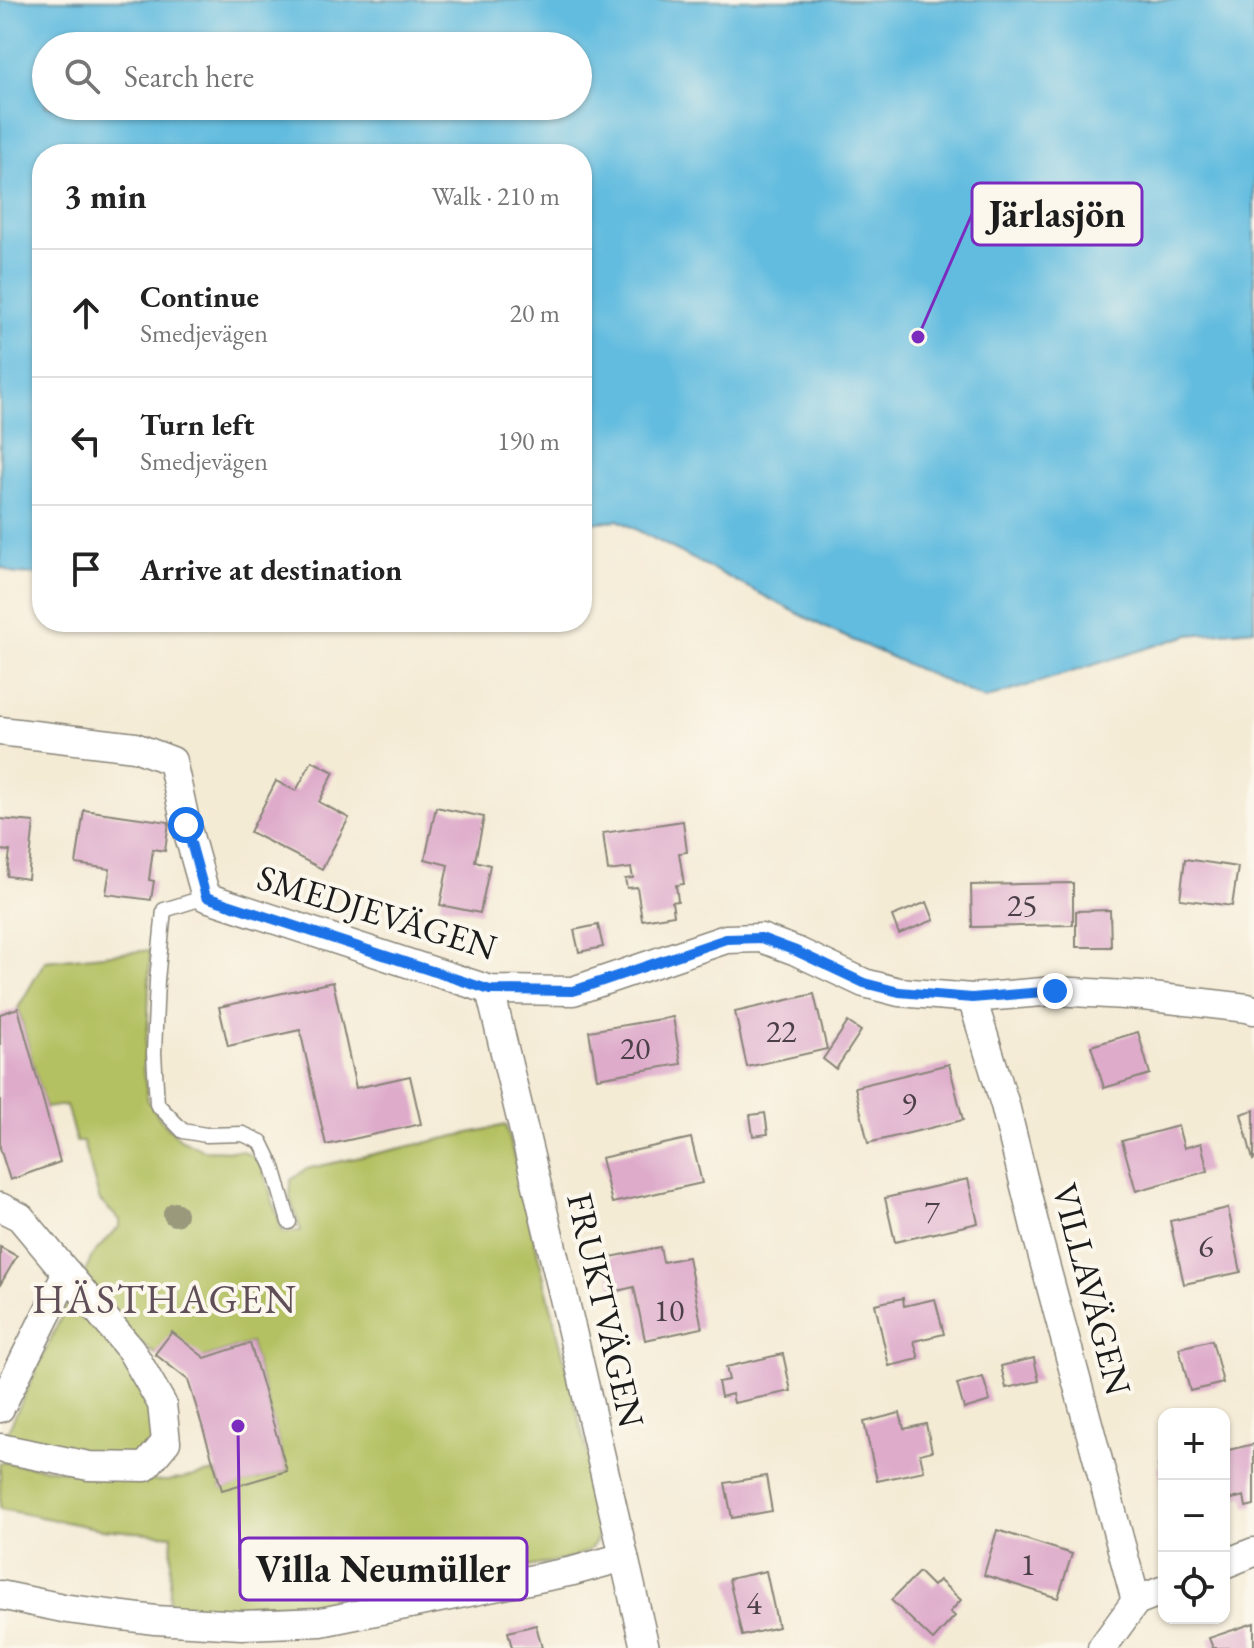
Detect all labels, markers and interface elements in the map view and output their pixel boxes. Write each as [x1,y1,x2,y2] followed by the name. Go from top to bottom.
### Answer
[32,32,592,120] search box
[60,54,104,98] icon: search
[124,57,254,96] text: Search here
[64,174,147,218] text: 3 min
[432,179,560,213] text: Walk · 210 m
[972,183,1142,245] callout: Järlasjön
[984,189,1126,238] text: Järlasjön
[140,277,259,316] text: Continue
[64,291,108,335] icon: ahead
[510,296,560,330] text: 20 m
[140,316,268,350] text: Smedjevägen
[140,405,254,444] text: Turn left
[64,419,108,463] icon: left
[497,424,560,458] text: 190 m
[140,444,268,478] text: Smedjevägen
[64,547,108,591] icon: arrive
[140,550,402,589] text: Arrive at destination
[168,807,204,843] route start
[252,853,503,971] street label: SMEDJEVÄGEN
[1007,884,1037,926] house number: 25
[1037,973,1073,1009] route end
[766,1010,797,1052] house number: 22
[620,1027,650,1069] house number: 20
[901,1082,917,1124] house number: 9
[1041,1178,1143,1400] street label: VILLAVÄGEN
[556,1188,656,1432] street label: FRUKTVÄGEN
[924,1190,940,1232] house number: 7
[1198,1225,1214,1267] house number: 6
[32,1273,298,1325] district label: HÄSTHAGEN
[654,1289,684,1331] house number: 10
[1158,1408,1230,1624] map controls
[1158,1408,1230,1480] button: +
[1158,1480,1230,1552] button: −
[240,1538,527,1600] callout: Villa Neumüller
[1020,1543,1036,1585] house number: 1
[255,1544,511,1593] text: Villa Neumüller
[1158,1552,1230,1624] button: locate
[746,1582,762,1624] house number: 4

